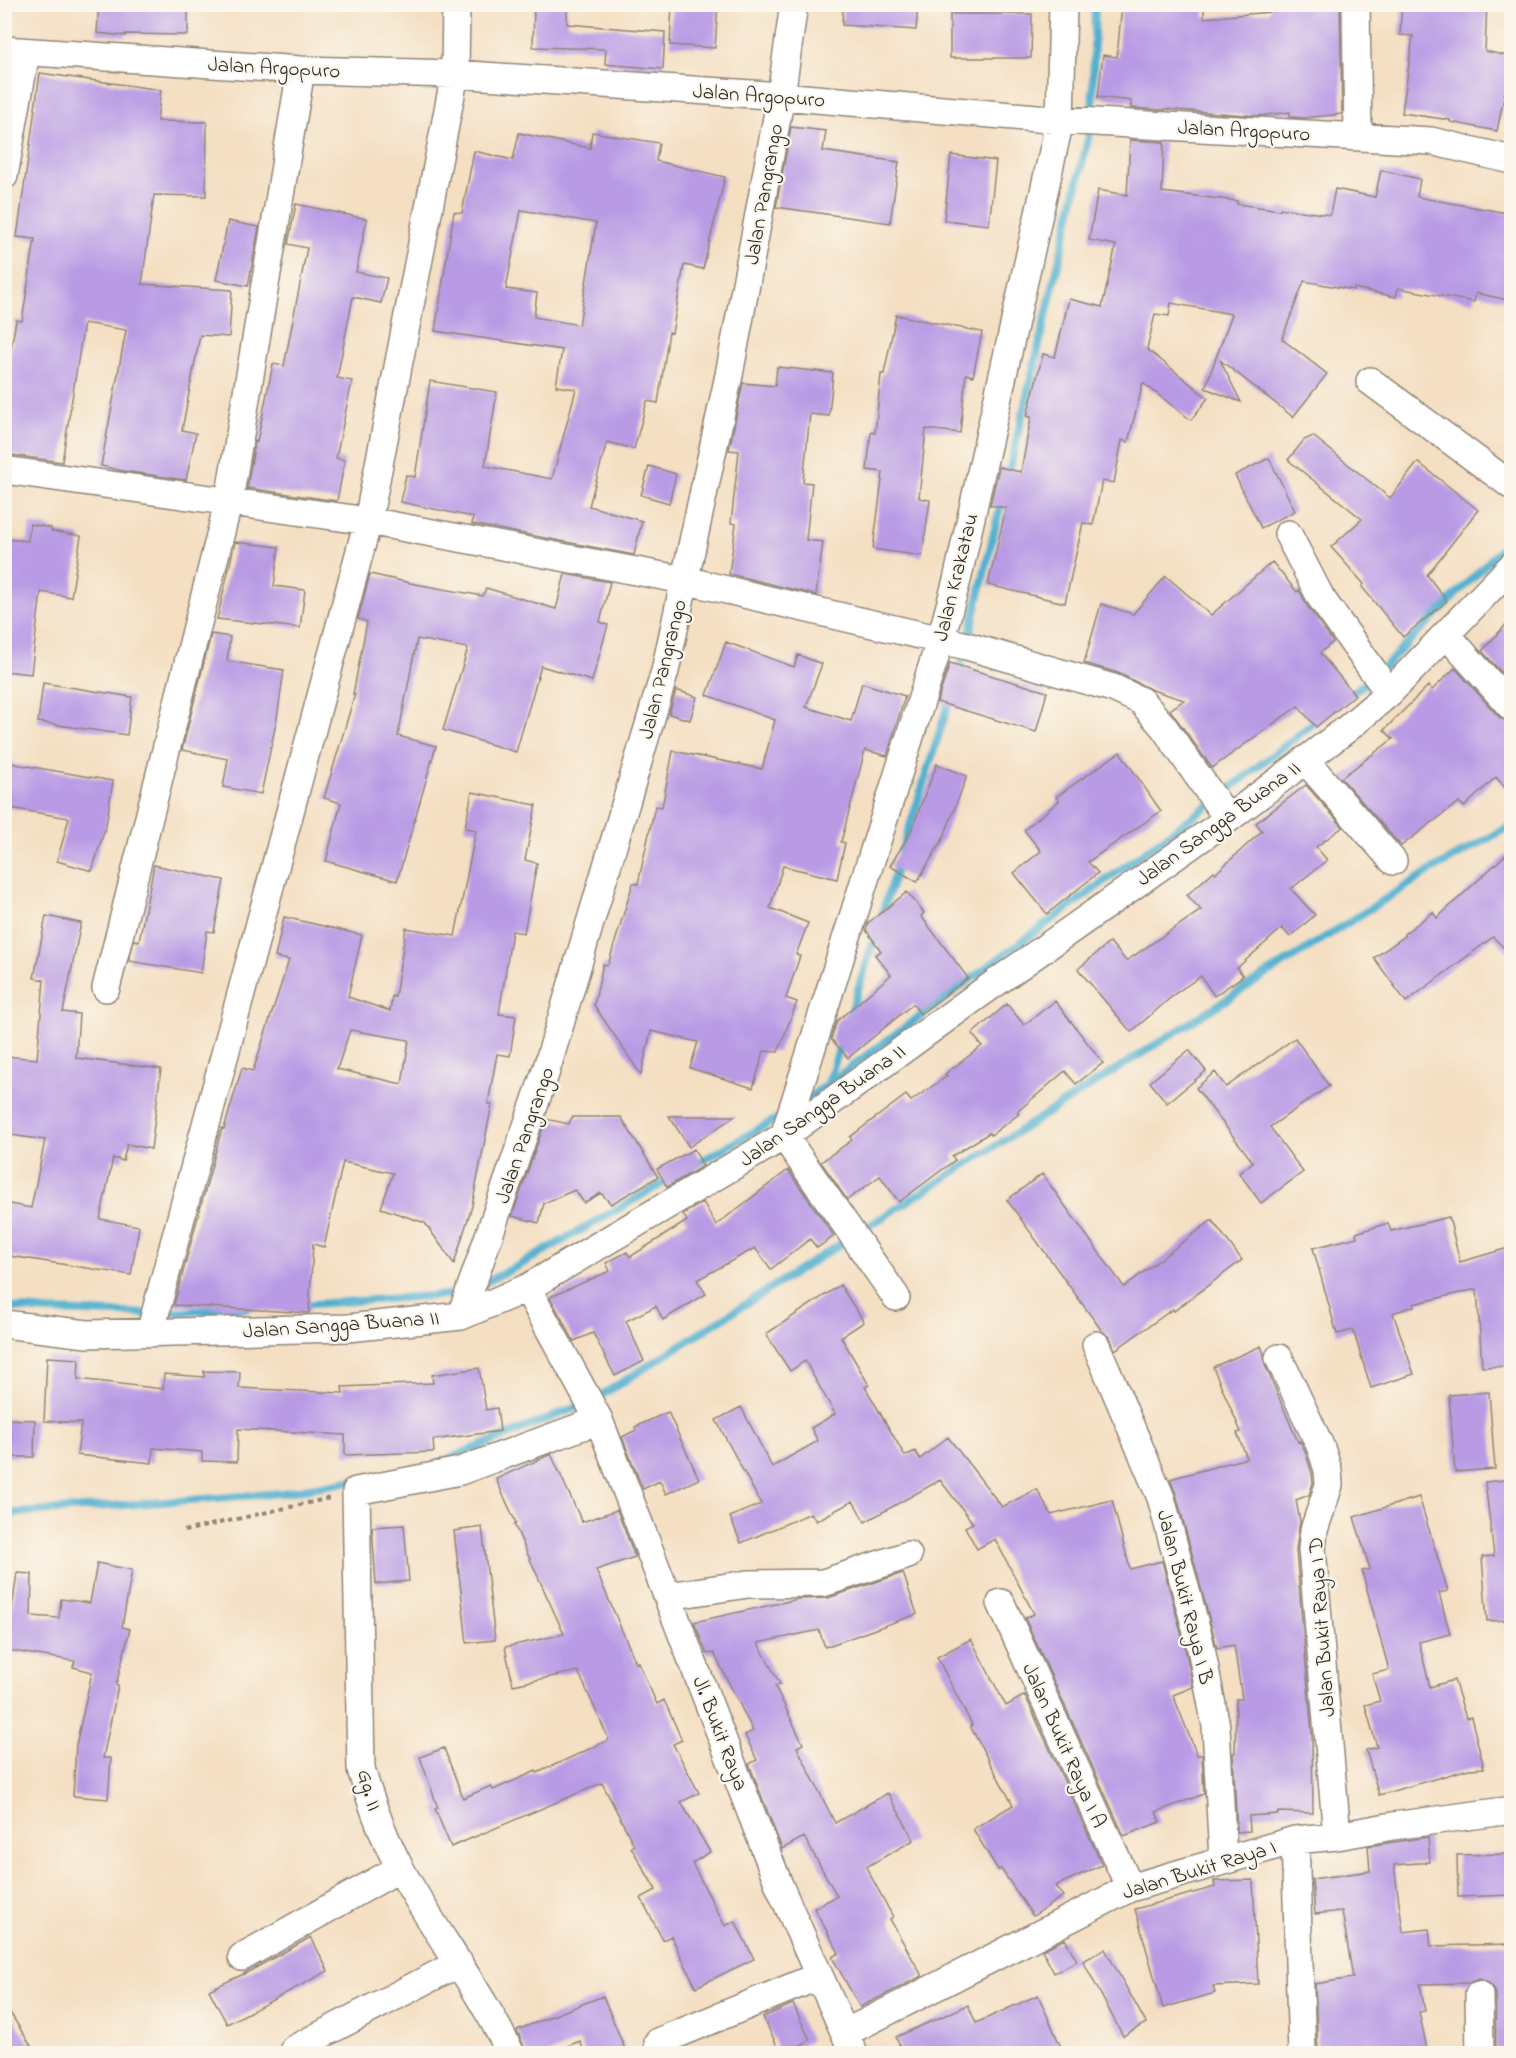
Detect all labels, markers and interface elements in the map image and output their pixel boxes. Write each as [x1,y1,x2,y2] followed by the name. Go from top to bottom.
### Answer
[207,51,341,89] street label: Jalan Argopuro
[691,77,826,119] street label: Jalan Argopuro
[1177,114,1311,152] street label: Jalan Argopuro
[738,121,794,268] street label: Jalan Pangrango
[927,510,987,645] street label: Jalan Krakatau
[632,597,698,743] street label: Jalan Pangrango
[1131,755,1309,896] street label: Jalan Sangga Buana II
[734,1038,914,1177] street label: Jalan Sangga Buana II
[488,1063,565,1209] street label: Jalan Pangrango
[242,1304,441,1350] street label: Jalan Sangga Buana II
[1146,1507,1220,1688] street label: Jalan Bukit Raya I B
[1302,1536,1346,1718] street label: Jalan Bukit Raya I D
[1011,1659,1113,1834] street label: Jalan Bukit Raya I A
[682,1672,755,1796] street label: Jl. Bukit Raya
[346,1766,388,1815] street label: Gg. II
[1119,1833,1281,1911] street label: Jalan Bukit Raya I

